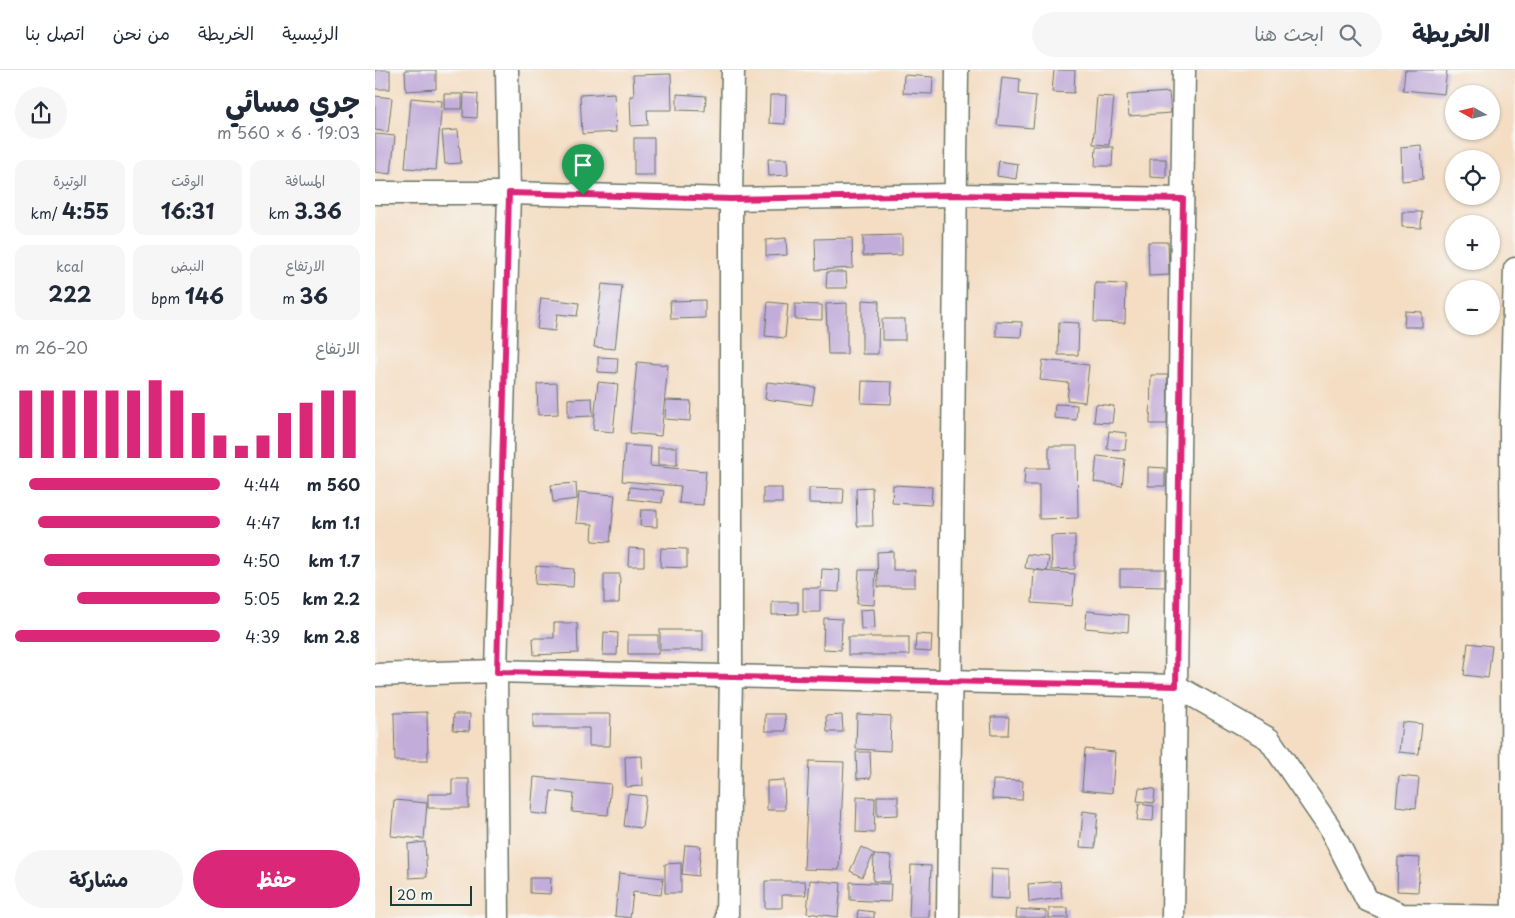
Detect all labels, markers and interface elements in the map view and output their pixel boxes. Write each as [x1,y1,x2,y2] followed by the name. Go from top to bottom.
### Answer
[1032,12,1382,57] search box
[1412,14,1490,50] text: الخريطة
[25,19,85,46] text: اتصل بنا
[113,19,170,46] text: من نحن
[198,19,254,46] text: الخريطة
[282,19,339,46] text: الرئيسية
[1254,19,1324,47] text: ابحث هنا
[1336,21,1364,49] icon: search
[225,79,360,122] text: جري مسائي
[1445,85,1500,140] north arrow
[1445,85,1500,335] map controls
[15,87,67,139] button: share
[217,120,360,144] text: 19:03 · 6 × 560 m
[562,144,604,195] pin
[1445,150,1500,205] button: locate
[569,151,597,179] icon: arrive
[53,170,87,191] text: الوتيرة
[171,170,204,191] text: الوقت
[285,170,325,191] text: المسافة
[62,194,109,226] text: 4:55
[161,194,214,226] text: 16:31
[294,194,342,226] text: 3.36
[31,203,62,224] text: /km
[269,203,294,224] text: km
[1445,215,1500,270] button: +
[171,255,204,276] text: النبض
[286,255,325,276] text: الارتفاع
[56,256,84,277] text: kcal
[48,277,91,309] text: 222
[185,279,224,311] text: 146
[300,279,328,311] text: 36
[1445,280,1500,335] button: −
[151,288,185,309] text: bpm
[282,288,300,309] text: m
[15,335,88,359] text: 20–26 m
[315,335,360,359] text: الارتفاع
[244,472,280,496] text: 4:44
[307,472,360,496] text: 560 m
[246,510,280,534] text: 4:47
[312,510,360,534] text: 1.1 km
[243,548,280,572] text: 4:50
[308,548,360,572] text: 1.7 km
[243,586,280,610] text: 5:05
[303,586,360,610] text: 2.2 km
[245,624,280,648] text: 4:39
[303,624,360,648] text: 2.8 km
[15,850,183,908] button: مشاركة
[193,850,360,908] button: حفظ
[390,883,473,906] scale bar
[397,884,433,905] text: 20 m

